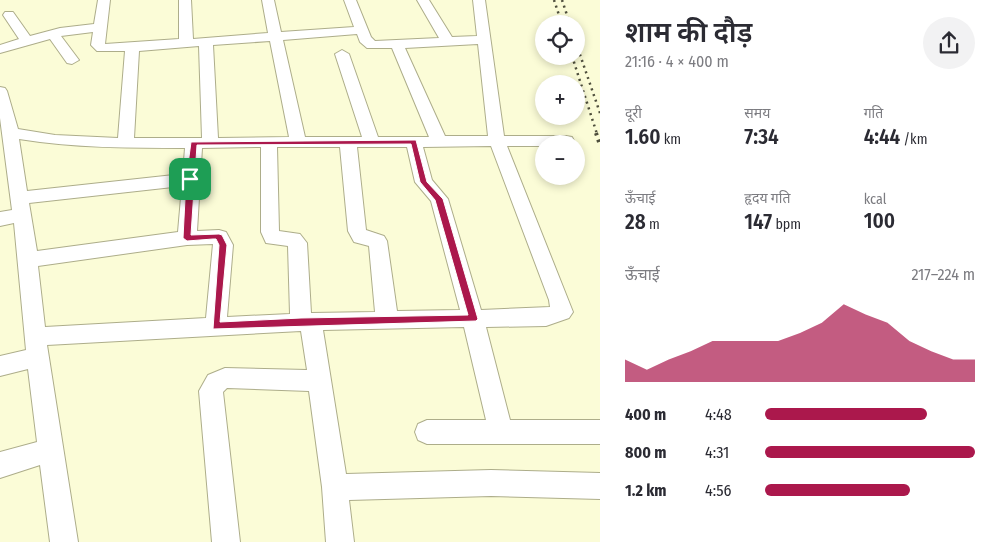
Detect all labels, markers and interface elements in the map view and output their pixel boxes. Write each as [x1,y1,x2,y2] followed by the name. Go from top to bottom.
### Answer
[535,15,585,185] map controls
[535,15,585,65] button: locate
[625,16,752,49] text: शाम की दौड़
[923,17,975,69] button: share
[625,52,729,71] text: 21:16 · 4 × 400 m
[535,75,585,125] button: +
[625,105,642,122] text: दूरी
[744,105,770,122] text: समय
[864,105,883,122] text: गति
[625,124,660,150] text: 1.60
[744,124,779,150] text: 7:34
[864,124,900,150] text: 4:44
[660,131,681,148] text: km
[900,131,927,148] text: /km
[535,135,585,185] button: −
[169,158,211,200] pin
[176,165,204,193] icon: arrive
[625,190,655,207] text: ऊँचाई
[744,190,790,207] text: हृदय गति
[864,191,886,208] text: kcal
[864,208,895,234] text: 100
[625,209,646,235] text: 28
[744,209,772,235] text: 147
[646,216,660,233] text: m
[772,216,801,233] text: bpm
[625,265,660,284] text: ऊँचाई
[911,265,975,284] text: 217–224 m
[625,405,666,424] text: 400 m
[705,405,732,424] text: 4:48
[625,443,666,462] text: 800 m
[705,443,729,462] text: 4:31
[625,481,667,500] text: 1.2 km
[705,481,731,500] text: 4:56

